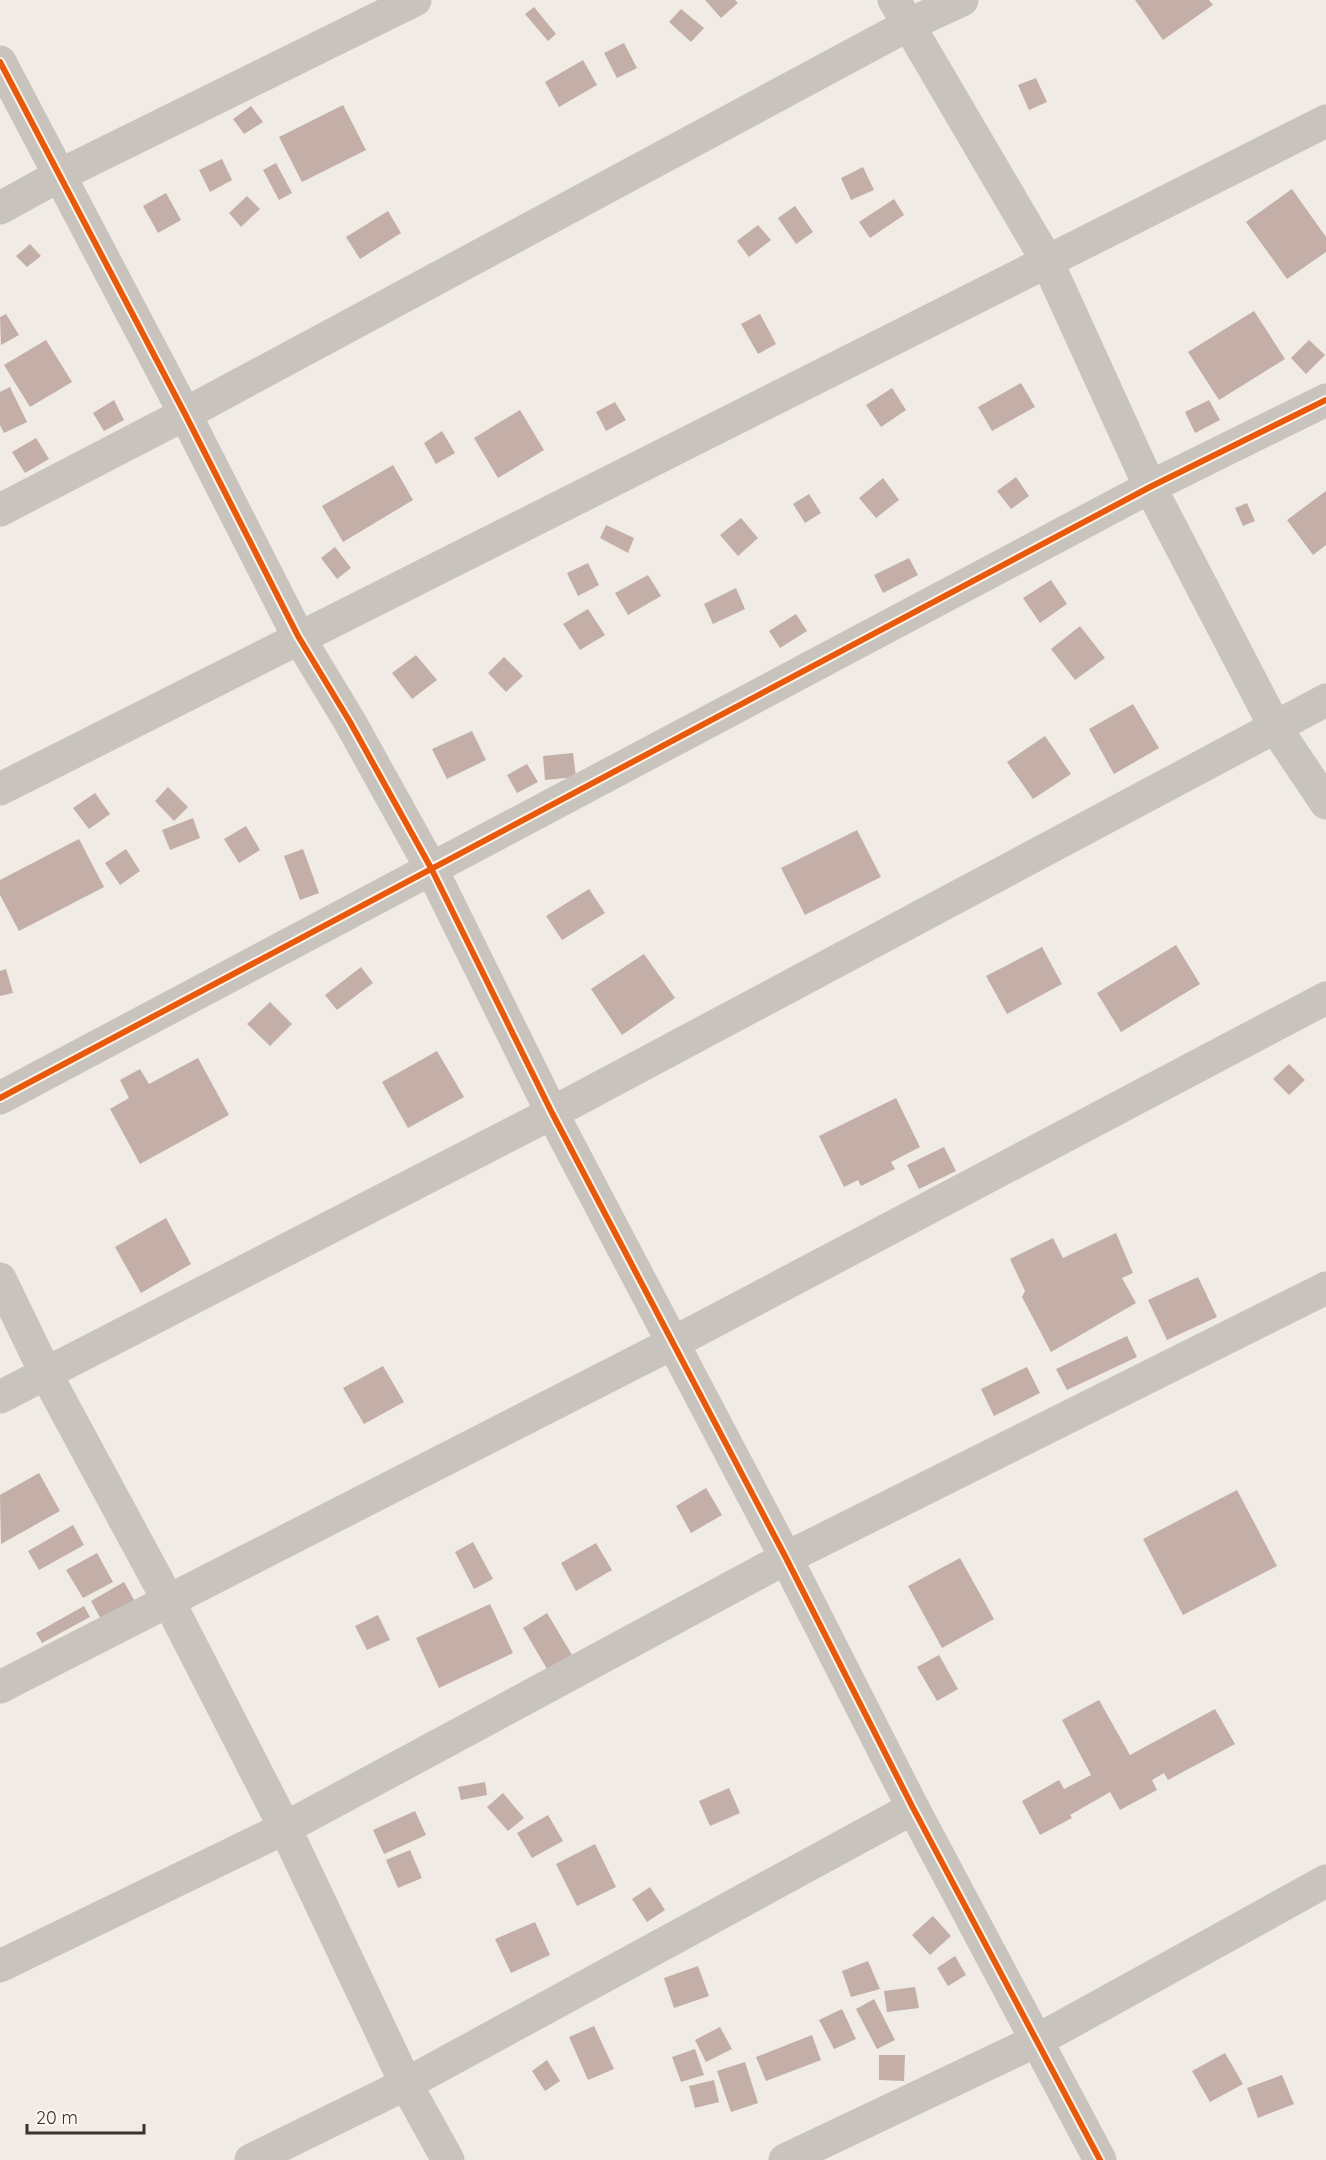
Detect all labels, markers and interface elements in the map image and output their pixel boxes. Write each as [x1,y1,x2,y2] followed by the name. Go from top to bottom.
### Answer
[27,2097,144,2135] scale bar
[36,2106,78,2129] text: 20 m

